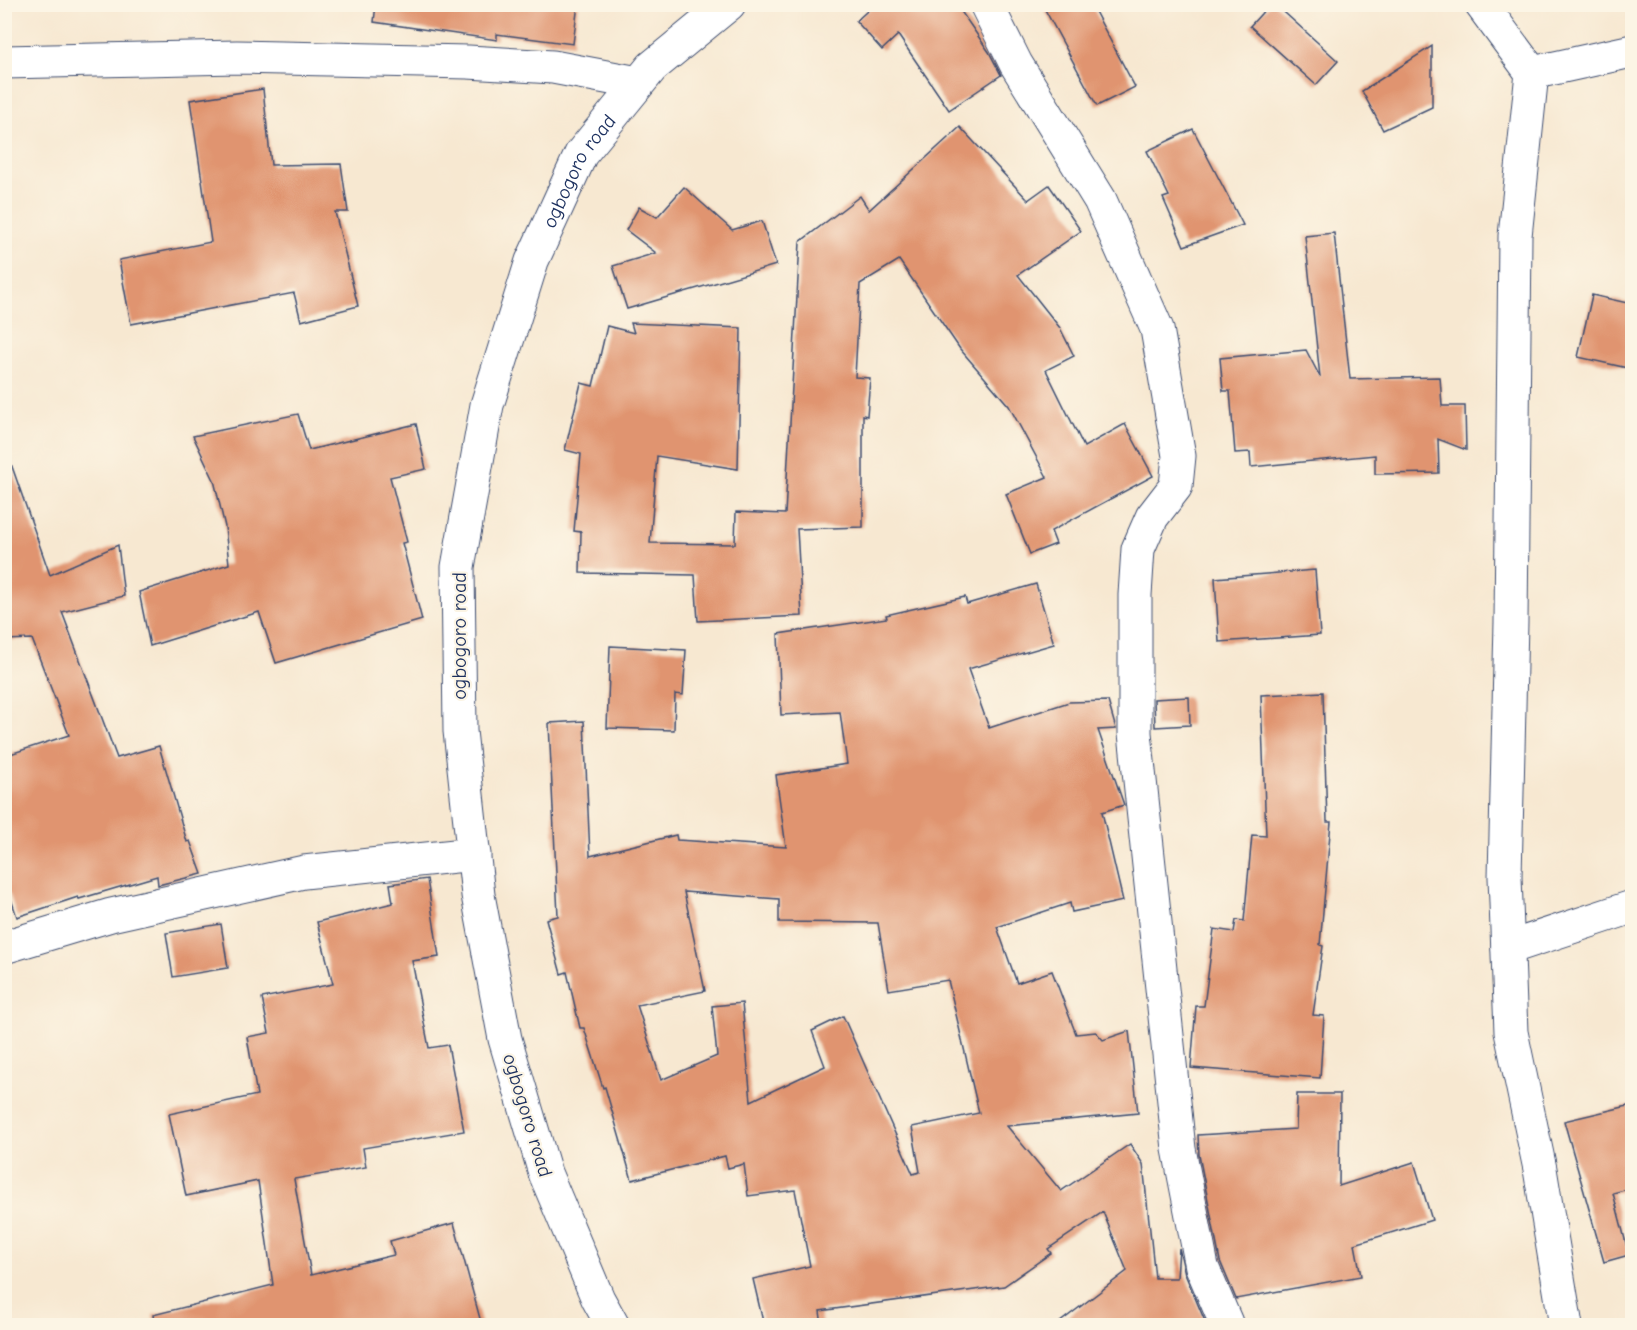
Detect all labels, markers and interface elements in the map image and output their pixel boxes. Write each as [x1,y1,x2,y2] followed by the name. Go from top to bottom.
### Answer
[538,110,621,232] street label: ogbogoro road
[448,572,471,700] street label: ogbogoro road
[498,1051,557,1180] street label: ogbogoro road

